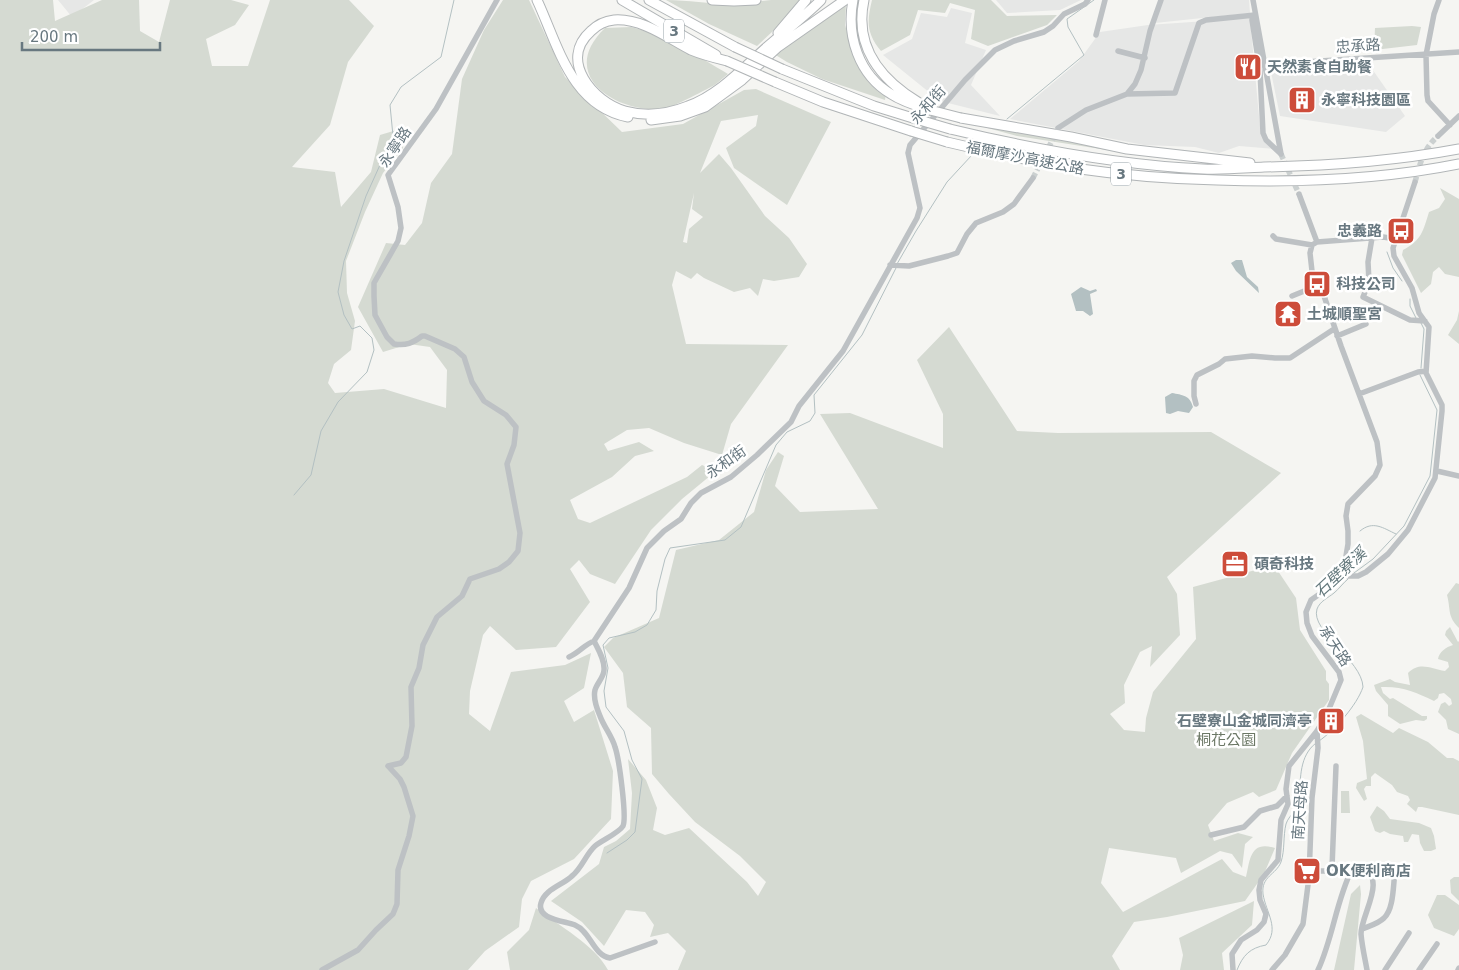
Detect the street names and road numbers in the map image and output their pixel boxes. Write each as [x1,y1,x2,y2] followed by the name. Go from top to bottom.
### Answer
[664,20,684,42] road number: 3
[1335,35,1381,57] street label: 忠承路
[906,82,950,128] street label: 永和街
[375,123,415,171] street label: 永寧路
[964,138,1086,178] street label: 福爾摩沙高速公路
[1111,162,1131,185] road number: 3
[702,442,750,482] street label: 永和街
[1315,622,1355,670] street label: 承天路
[1289,779,1311,841] street label: 南天母路

